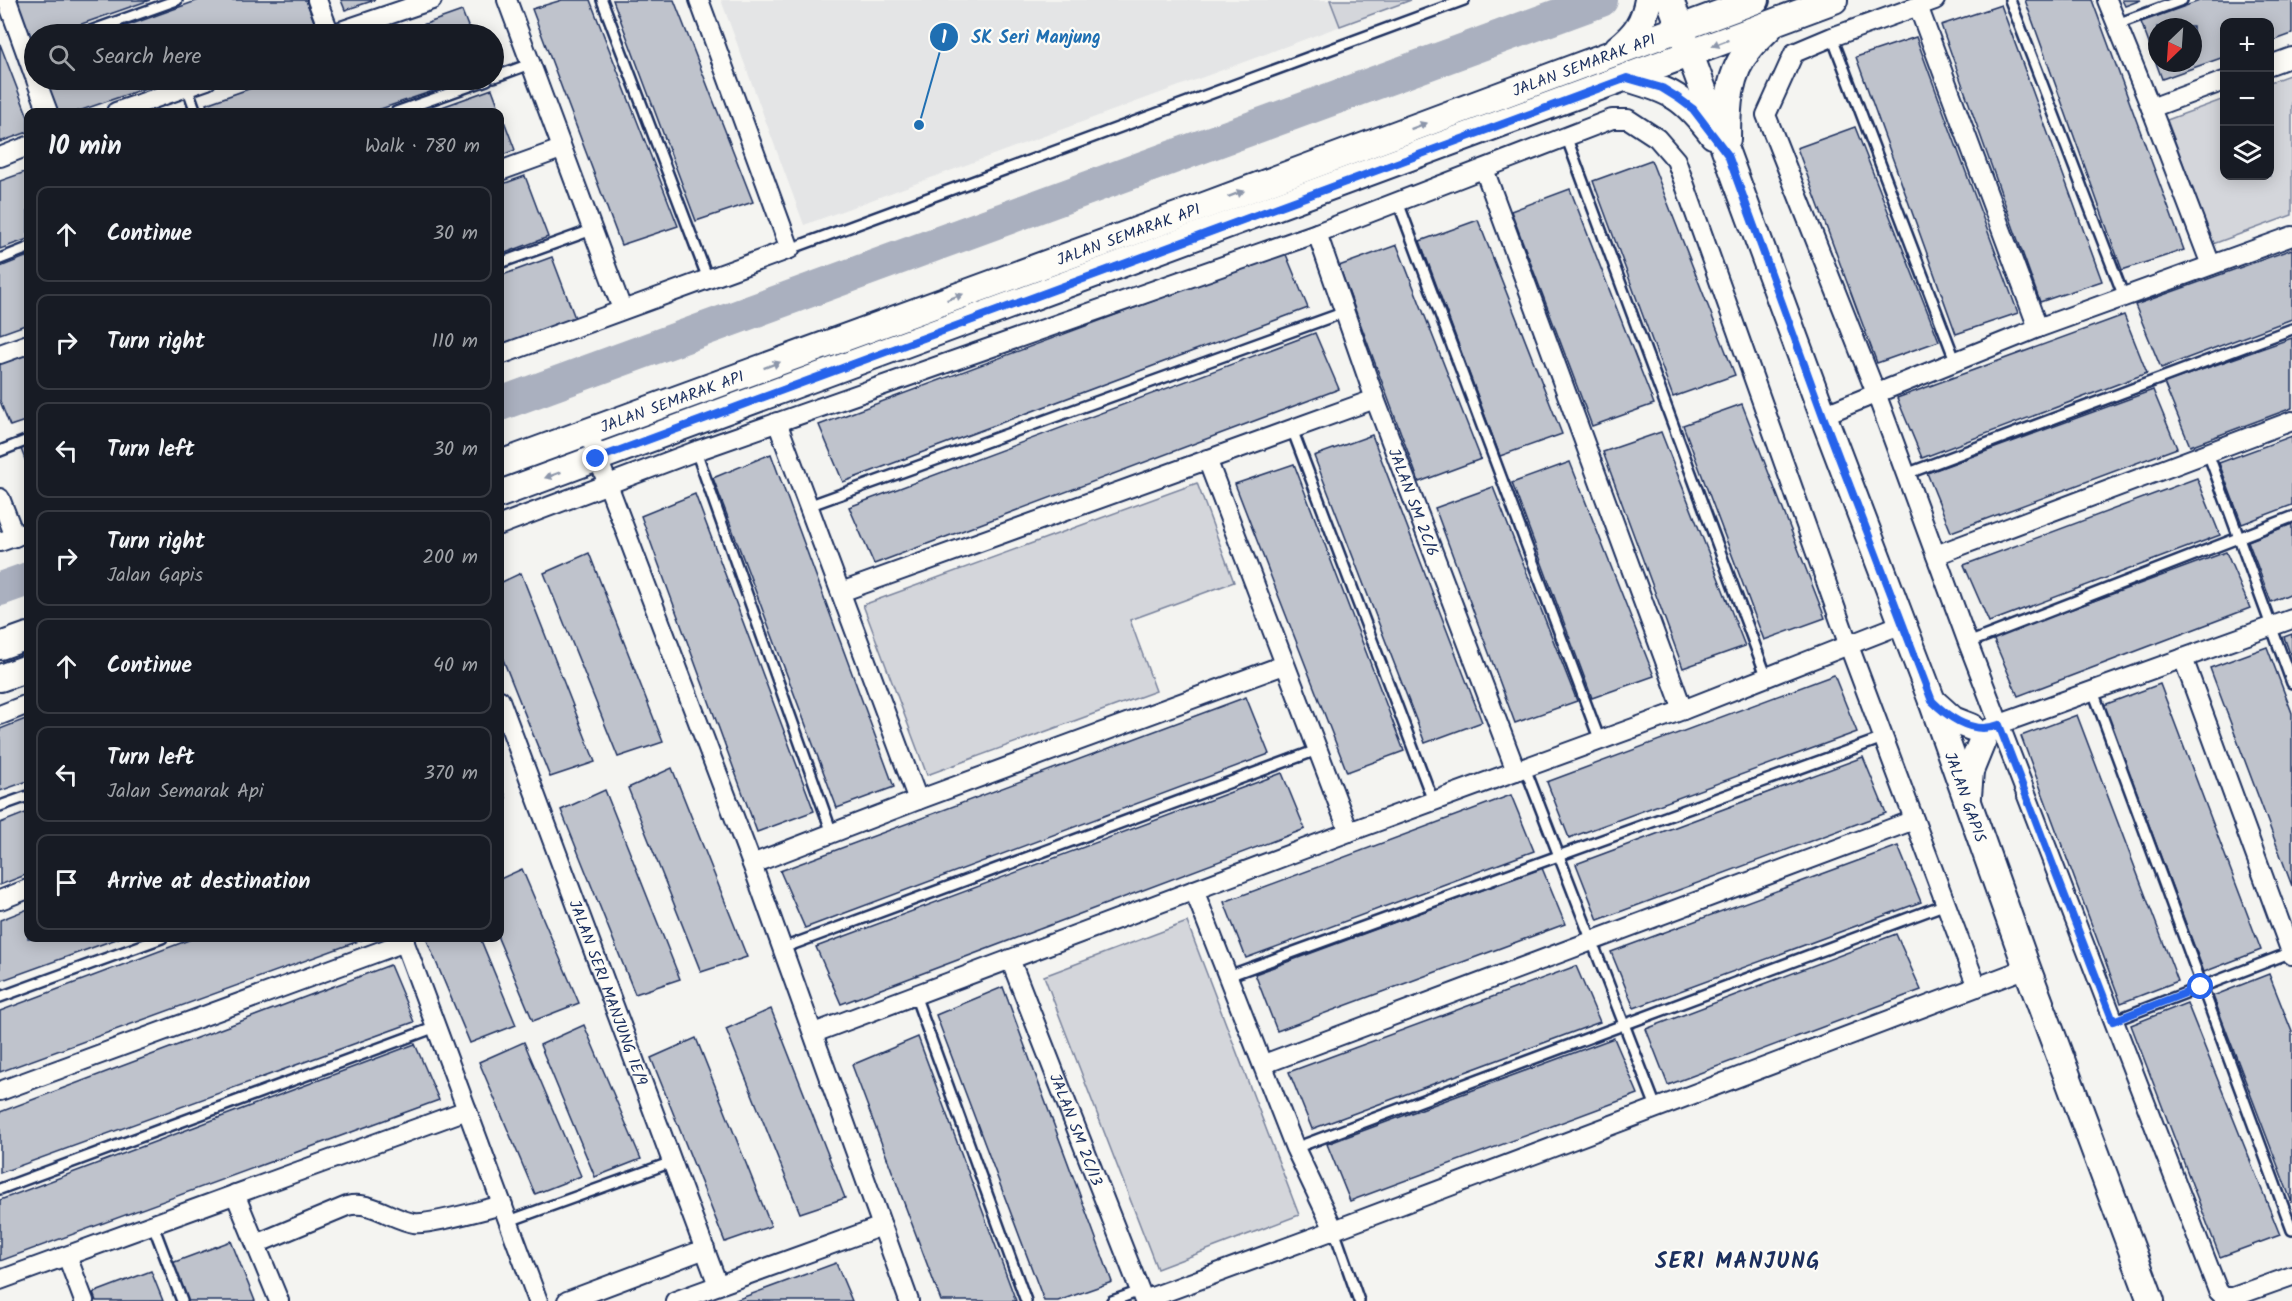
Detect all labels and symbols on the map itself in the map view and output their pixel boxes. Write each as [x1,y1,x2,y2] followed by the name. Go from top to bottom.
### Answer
[2148,18,2202,72] north arrow
[929,19,1113,55] callout: SK Seri Manjung
[941,24,947,53] text: 1
[971,24,1101,53] text: SK Seri Manjung
[1509,28,1660,104] street label: JALAN SEMARAK API
[1711,39,1729,48] one-way arrow
[1410,120,1428,130] one-way arrow
[1227,188,1245,198] one-way arrow
[1053,197,1204,273] street label: JALAN SEMARAK API
[946,292,964,302] one-way arrow
[763,359,781,369] one-way arrow
[597,365,748,440] street label: JALAN SEMARAK API
[582,445,608,471] route end
[1381,445,1445,560] street label: JALAN SM 2C/6
[543,470,561,480] one-way arrow
[1937,748,1992,847] street label: JALAN GAPIS
[561,896,654,1090] street label: JALAN SERI MANJUNG 1E/9
[2187,973,2213,999] route start
[1042,1070,1109,1190] street label: JALAN SM 2C/13
[1655,1245,1821,1280] district label: SERI MANJUNG

